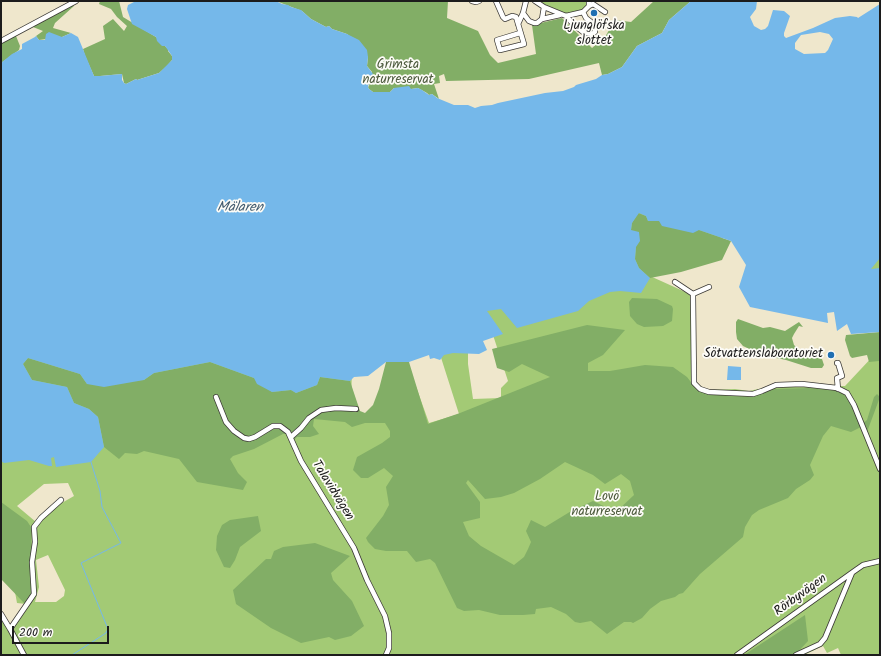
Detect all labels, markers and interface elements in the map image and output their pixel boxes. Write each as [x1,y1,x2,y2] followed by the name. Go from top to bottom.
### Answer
[589,8,599,18] marker: Ljunglöfska slottet
[563,19,625,50] place label: Ljunglöfska slottet
[362,58,434,89] park label: Grimsta naturreservat
[217,201,263,217] water label: Mälaren
[704,347,823,363] place label: Sötvattenslaboratoriet
[826,350,836,360] marker: Sötvattenslaboratoriet
[307,458,357,524] street label: Talavidvägen
[571,490,643,521] park label: Lovö naturreservat
[772,572,830,620] street label: Rörbyvägen
[14,618,111,644] scale bar
[19,623,52,642] text: 200 m

